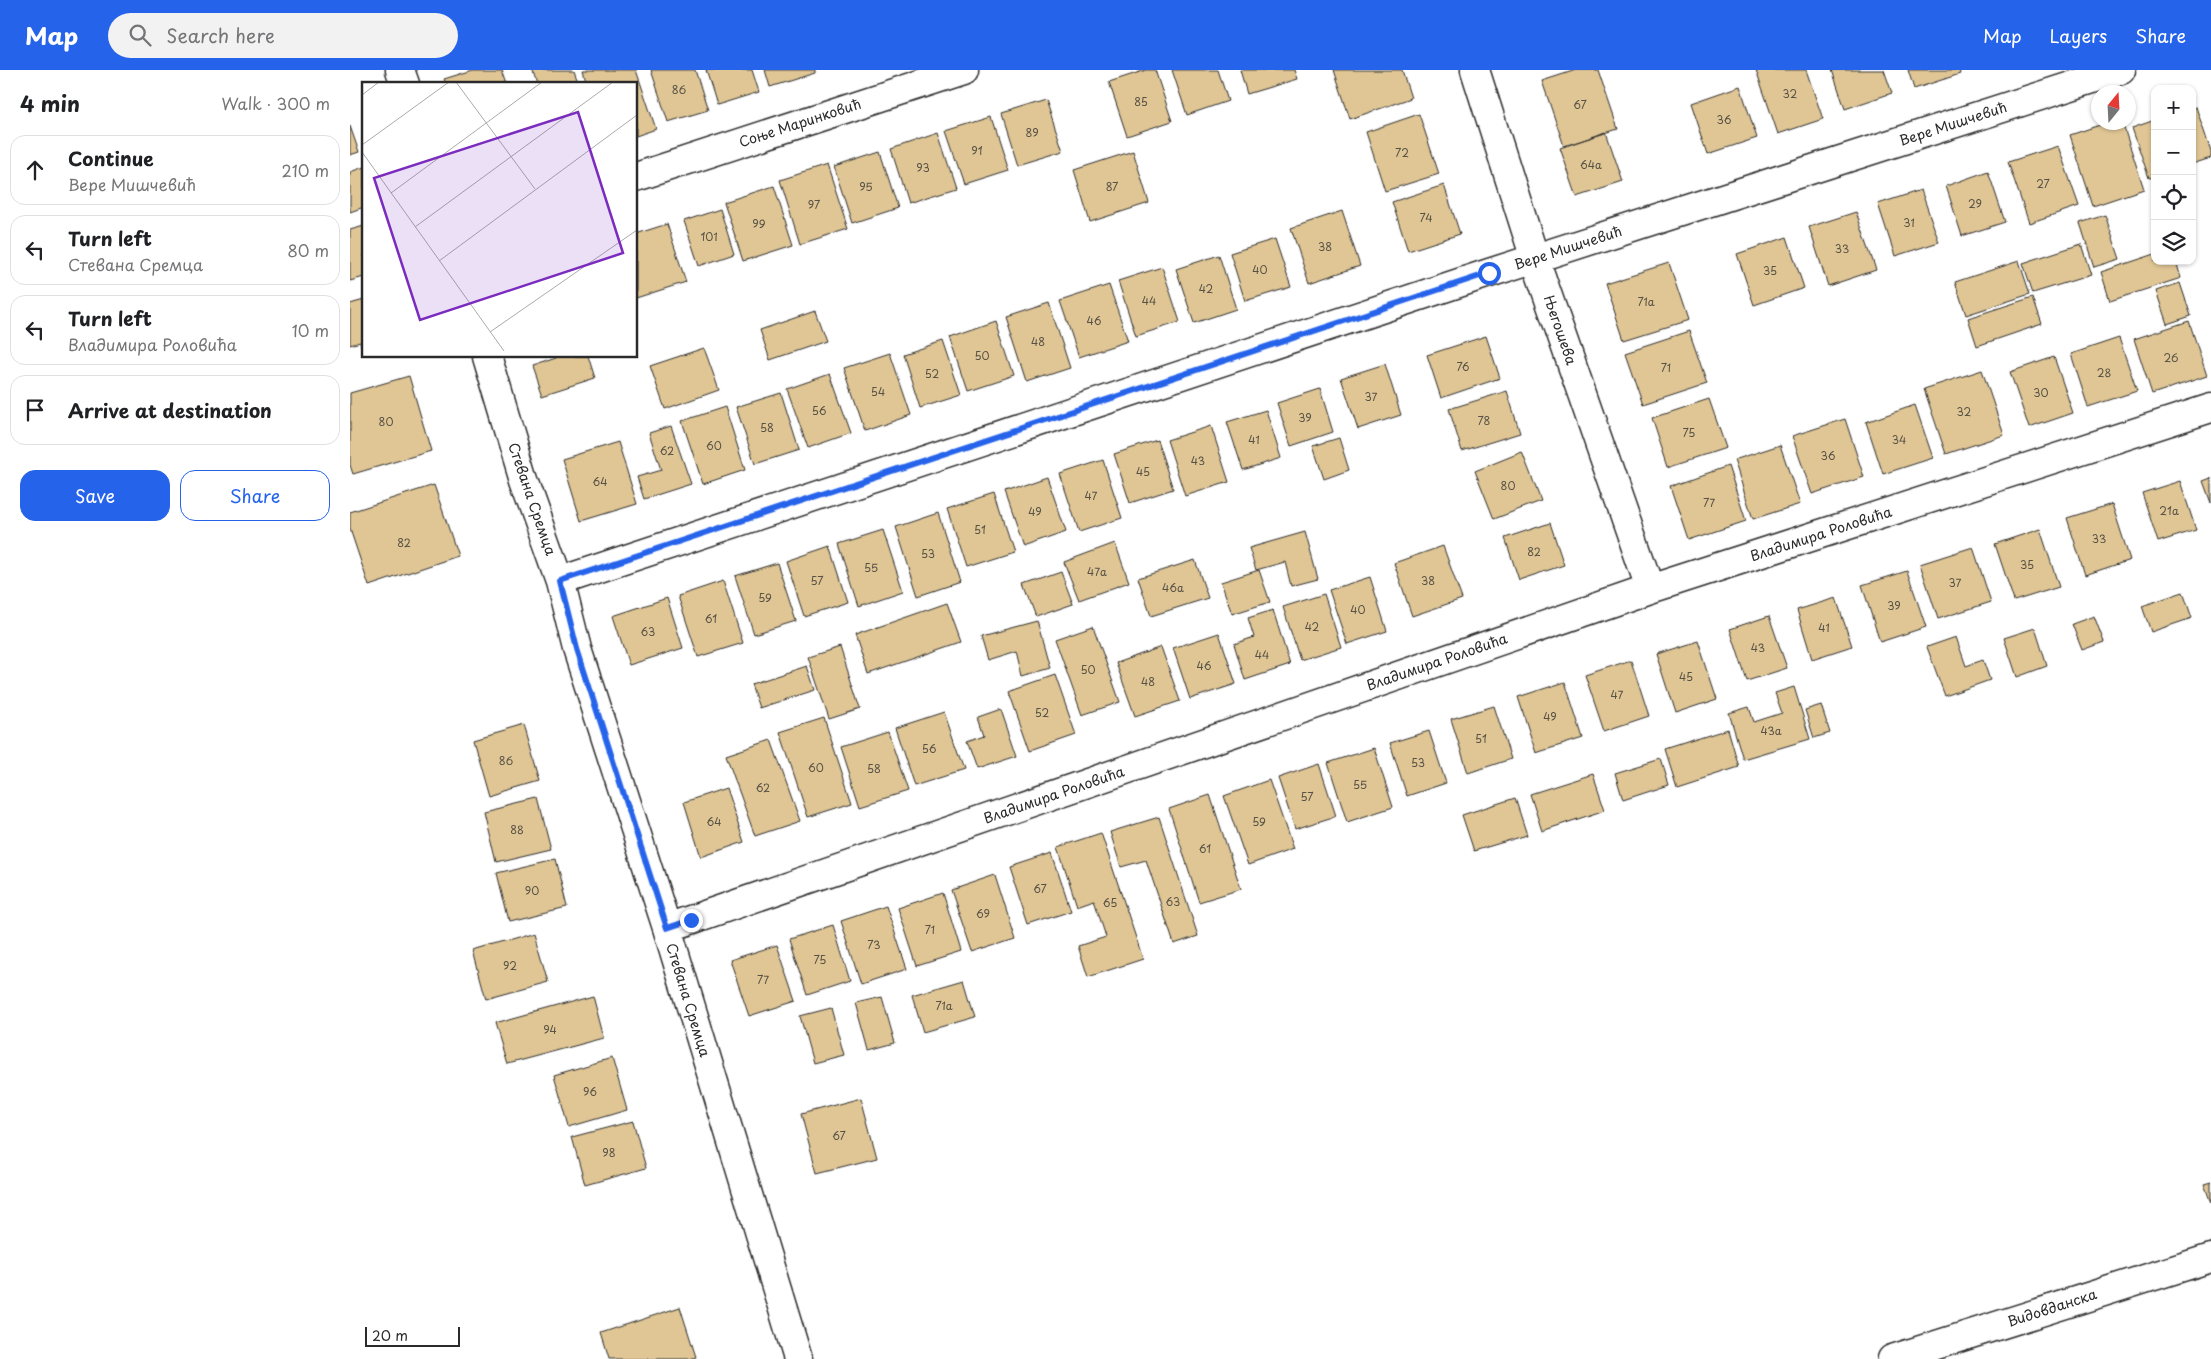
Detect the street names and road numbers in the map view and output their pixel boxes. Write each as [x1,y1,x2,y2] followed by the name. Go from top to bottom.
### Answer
[736,93,864,152] street label: Соње Маринковић
[1896,96,2009,151] street label: Вере Мишчевић
[1511,220,1624,275] street label: Вере Мишчевић
[1539,292,1582,368] street label: Његошева
[503,440,562,558] street label: Стевана Сремца
[1747,501,1894,566] street label: Владимира Роловића
[1364,628,1510,695] street label: Владимира Роловића
[981,761,1127,828] street label: Владимира Роловића
[661,940,716,1060] street label: Стевана Сремца
[2004,1283,2099,1332] street label: Видовданска

